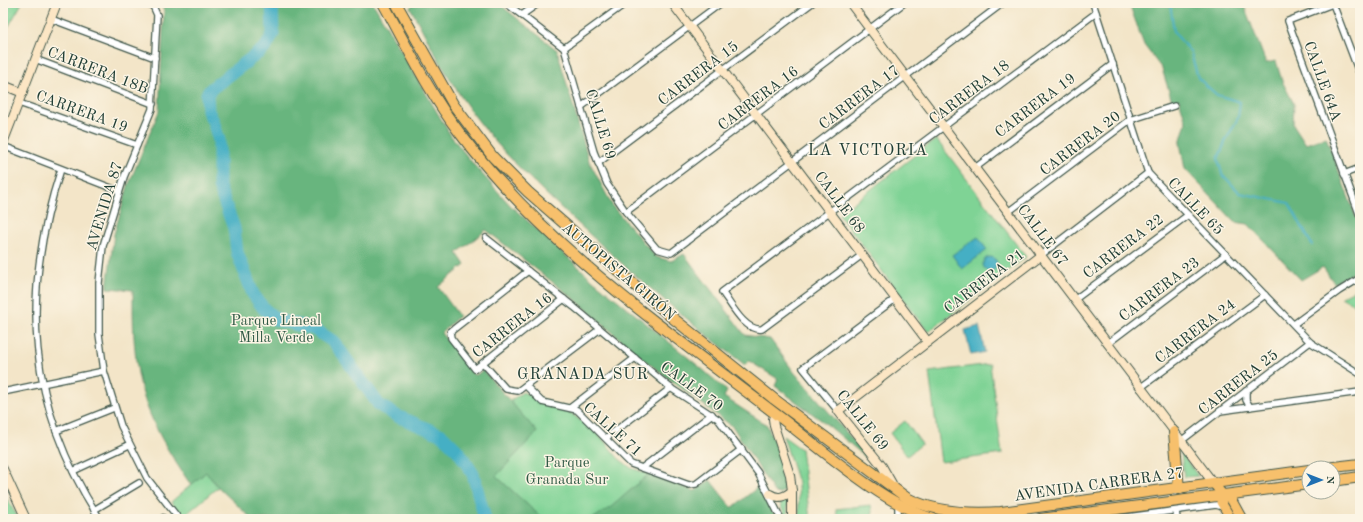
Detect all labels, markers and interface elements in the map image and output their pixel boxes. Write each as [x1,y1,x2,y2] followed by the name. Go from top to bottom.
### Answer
[656,39,742,109] street label: CARRERA 15
[1300,39,1343,124] street label: CALLE 64A
[45,45,150,98] street label: CARRERA 18B
[927,58,1013,128] street label: CARRERA 18
[817,63,903,133] street label: CARRERA 17
[716,64,802,134] street label: CARRERA 16
[993,71,1079,141] street label: CARRERA 19
[582,87,617,161] street label: CALLE 69
[34,89,129,136] street label: CARRERA 19
[1038,109,1124,179] street label: CARRERA 20
[808,143,928,159] district label: LA VICTORIA
[85,160,126,253] street label: AVENIDA 87
[811,169,867,236] street label: CALLE 68
[1164,176,1226,238] street label: CALLE 65
[1014,202,1070,269] street label: CALLE 67
[1081,212,1167,282] street label: CARRERA 22
[558,217,681,324] street label: AUTOPISTA GIRÓN
[942,247,1028,317] street label: CARRERA 21
[1117,255,1203,325] street label: CARRERA 23
[470,291,556,362] street label: CARRERA 16
[1153,297,1239,367] street label: CARRERA 24
[231,314,321,346] park label: Parque Lineal Milla Verde
[1196,348,1282,419] street label: CARRERA 25
[657,360,725,415] street label: CALLE 70
[517,367,649,383] district label: GRANADA SUR
[833,388,891,454] street label: CALLE 69
[580,400,644,460] street label: CALLE 71
[526,456,608,488] park label: Parque Granada Sur
[1301,460,1341,500] north arrow
[1013,466,1185,505] street label: AVENIDA CARRERA 27
[1324,476,1335,485] text: N

